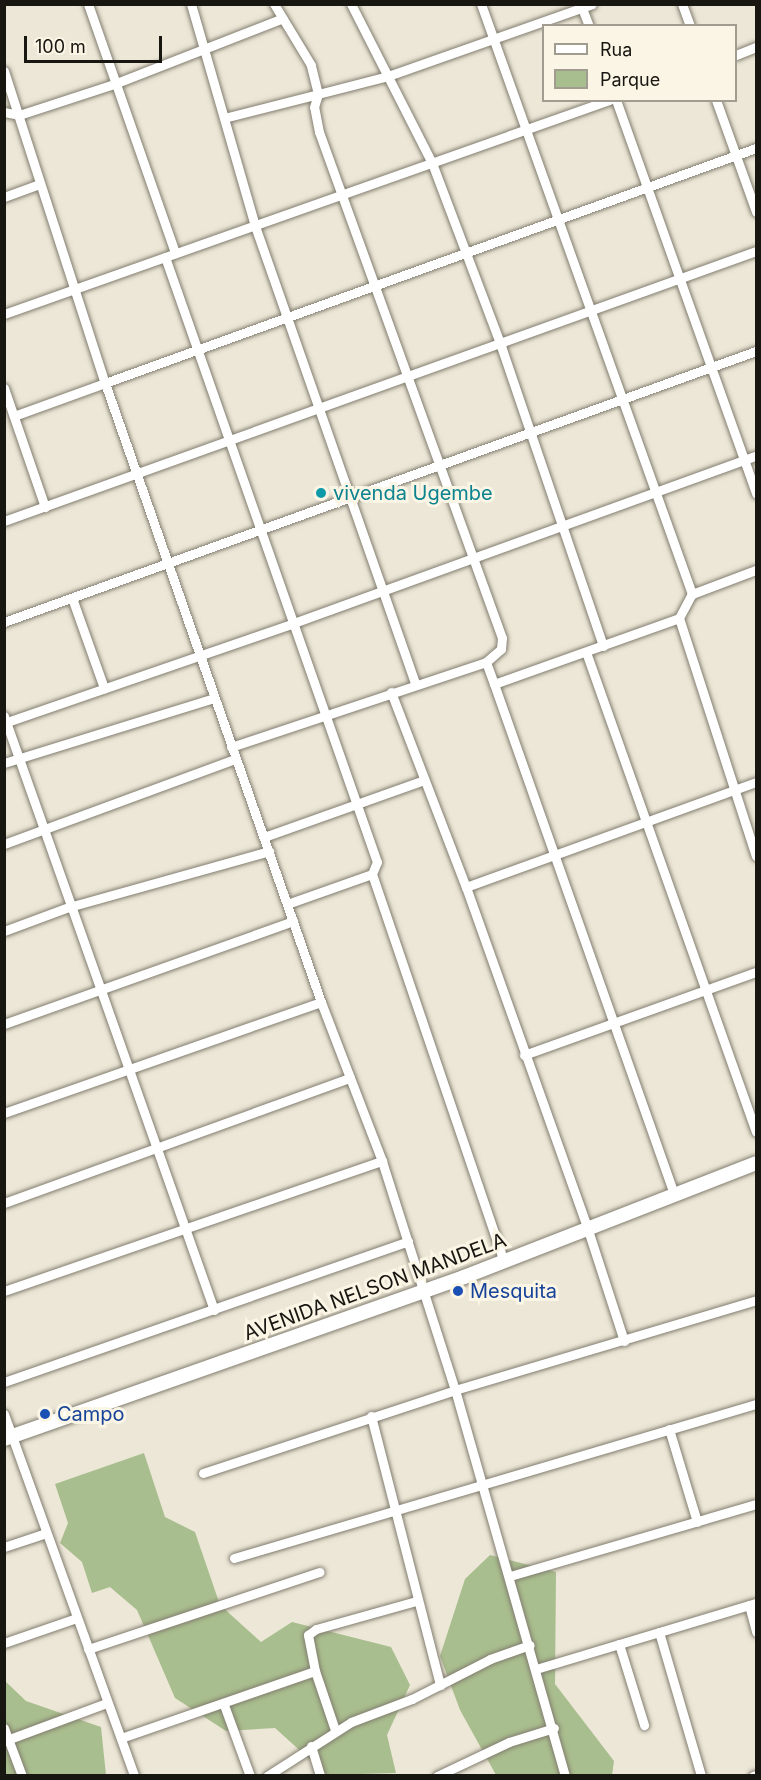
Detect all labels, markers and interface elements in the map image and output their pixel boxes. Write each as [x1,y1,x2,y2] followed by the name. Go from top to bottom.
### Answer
[27,24,165,62] scale bar
[542,24,737,102] legend
[35,36,86,57] text: 100 m
[600,39,632,60] text: Rua
[600,69,660,90] text: Parque
[333,481,493,505] place label: vivenda Ugembe
[314,486,328,500] marker: vivenda Ugembe
[240,1228,510,1346] street label: AVENIDA NELSON MANDELA
[470,1279,557,1303] place label: Mesquita
[451,1284,465,1298] marker: Mesquita
[57,1402,125,1426] place label: Campo
[38,1407,52,1421] marker: Campo

